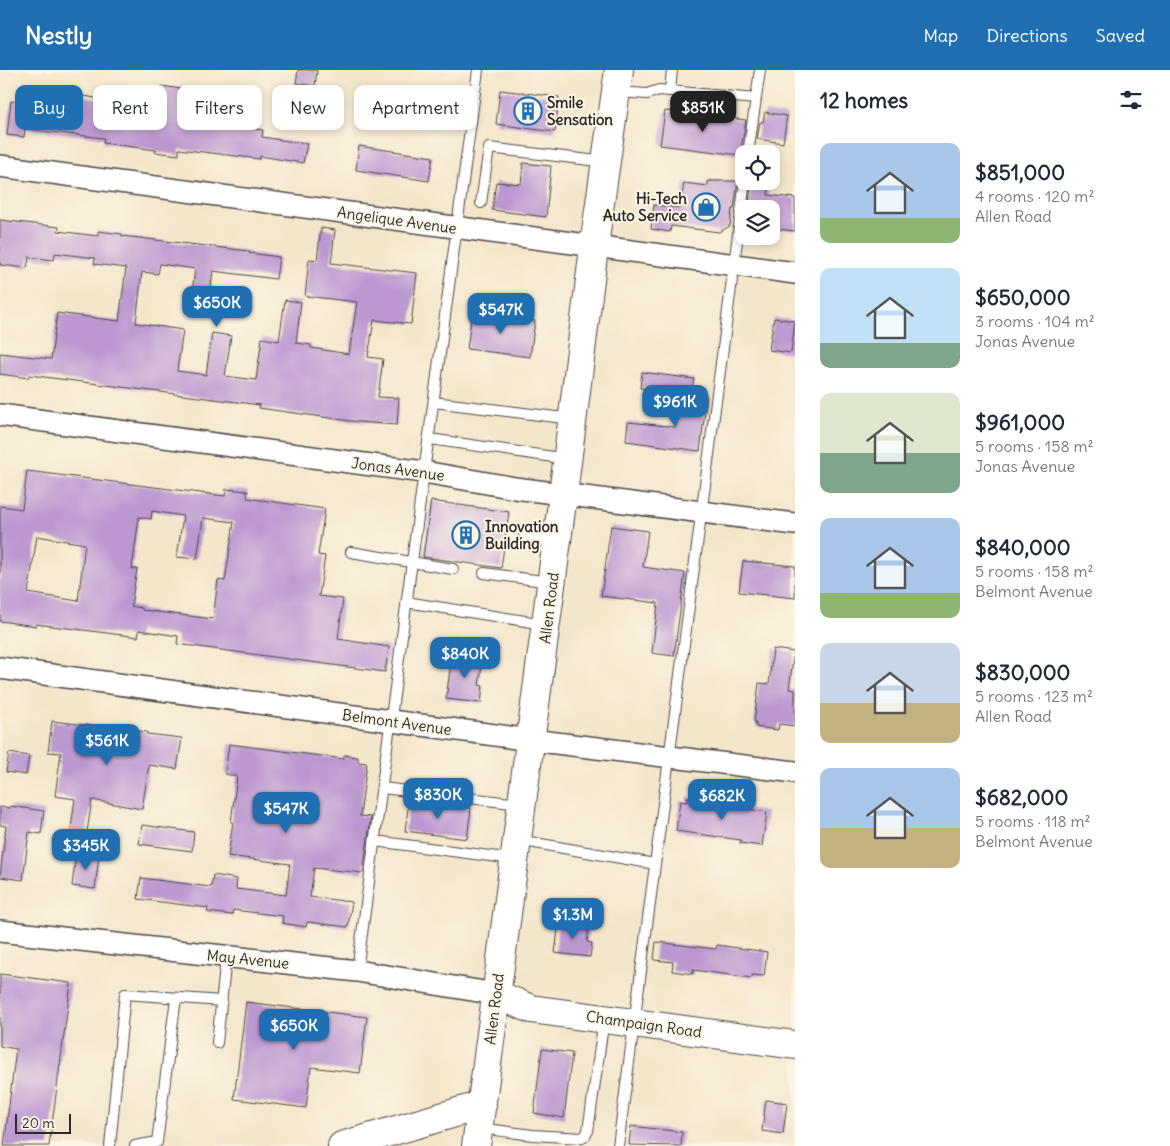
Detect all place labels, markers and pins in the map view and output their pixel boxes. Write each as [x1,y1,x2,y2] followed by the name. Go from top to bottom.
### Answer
[668,90,738,133] pin: $851K
[547,93,613,129] place label: Smile Sensation
[513,96,543,126] building icon: Smile Sensation
[603,189,687,225] place label: Hi-Tech Auto Service
[691,192,721,222] shop icon: Hi-Tech Auto Service
[182,286,252,328] pin: $650K
[466,292,536,335] pin: $547K
[640,384,710,427] pin: $961K
[485,517,559,554] place label: Innovation Building
[451,520,481,550] building icon: Innovation Building
[430,636,500,679] pin: $840K
[72,724,142,766] pin: $561K
[403,778,473,820] pin: $830K
[687,778,757,821] pin: $682K
[251,792,321,834] pin: $547K
[51,828,121,871] pin: $345K
[538,898,608,940] pin: $1.3M
[259,1008,329,1051] pin: $650K

